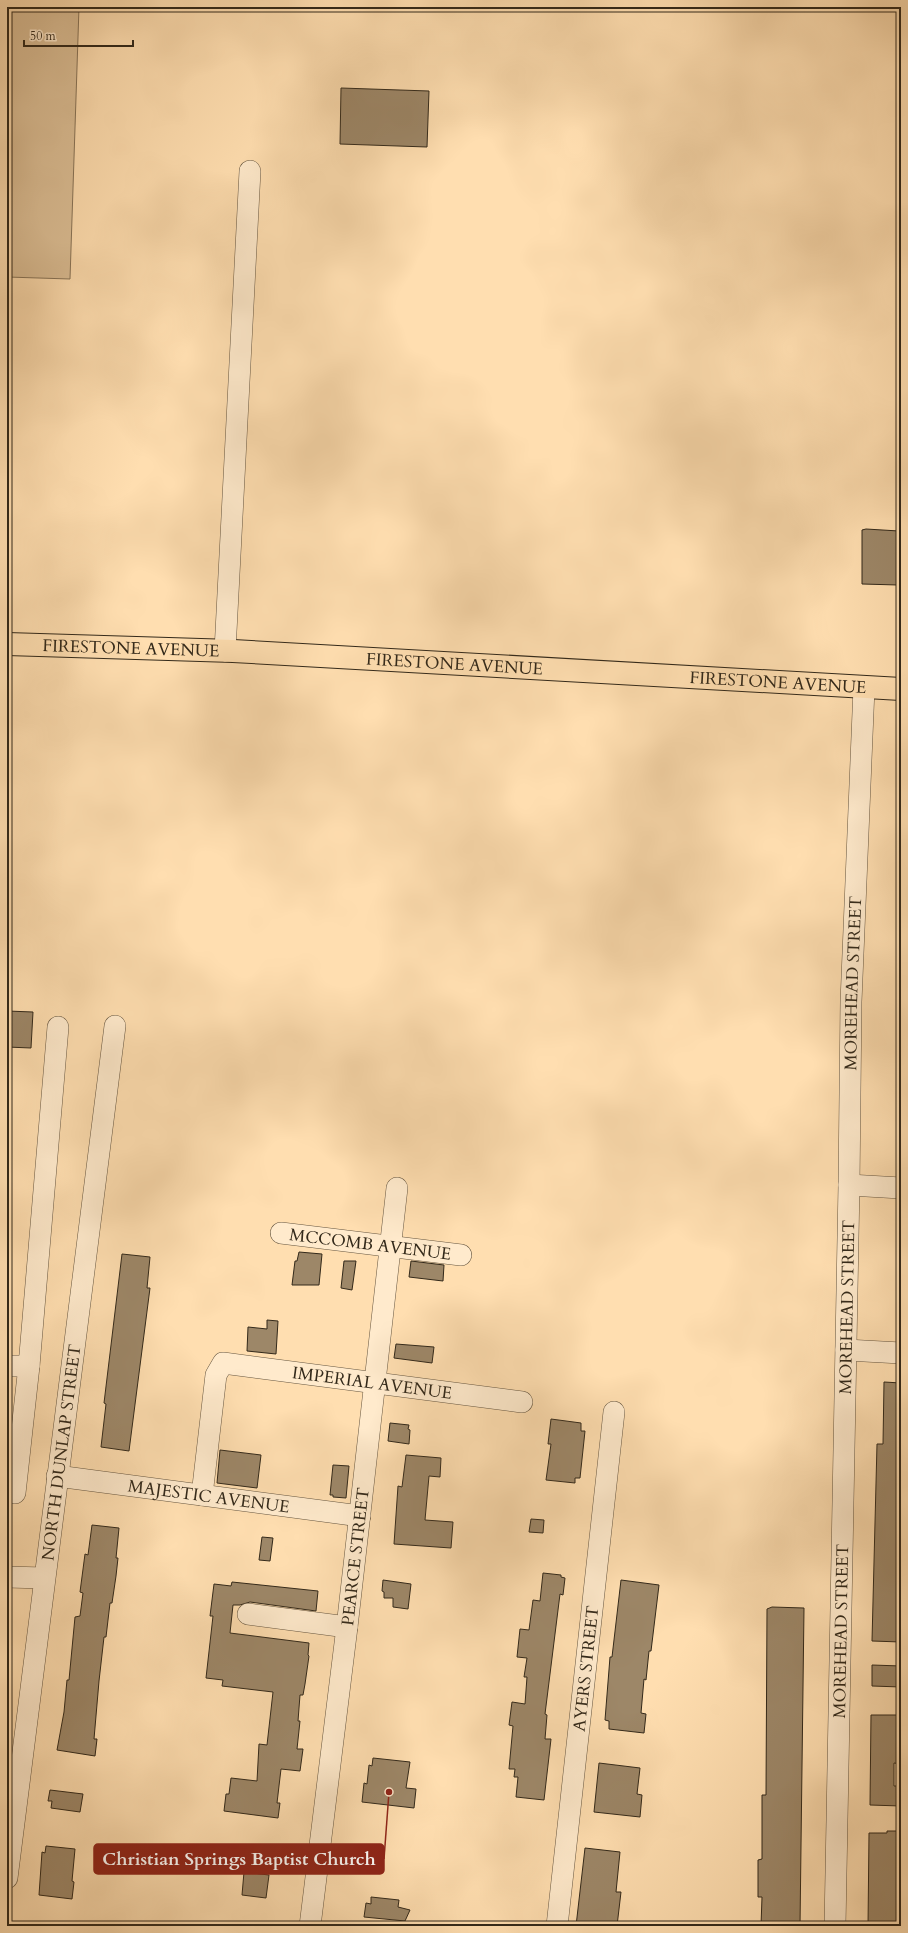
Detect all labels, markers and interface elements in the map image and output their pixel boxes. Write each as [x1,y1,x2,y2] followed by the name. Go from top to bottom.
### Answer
[24,22,133,48] scale bar
[30,28,57,44] text: 50 m
[42,634,220,662] street label: FIRESTONE AVENUE
[365,647,544,680] street label: FIRESTONE AVENUE
[689,665,867,699] street label: FIRESTONE AVENUE
[839,896,867,1070] street label: MOREHEAD STREET
[834,1220,860,1395] street label: MOREHEAD STREET
[288,1223,453,1265] street label: MCCOMB AVENUE
[36,1343,86,1562] street label: NORTH DUNLAP STREET
[291,1361,453,1404] street label: IMPERIAL AVENUE
[126,1474,291,1518] street label: MAJESTIC AVENUE
[336,1486,374,1627] street label: PEARCE STREET
[827,1544,854,1718] street label: MOREHEAD STREET
[567,1604,604,1733] street label: AYERS STREET
[94,1844,384,1874] callout: Christian Springs Baptist Church
[102,1847,376,1872] text: Christian Springs Baptist Church

